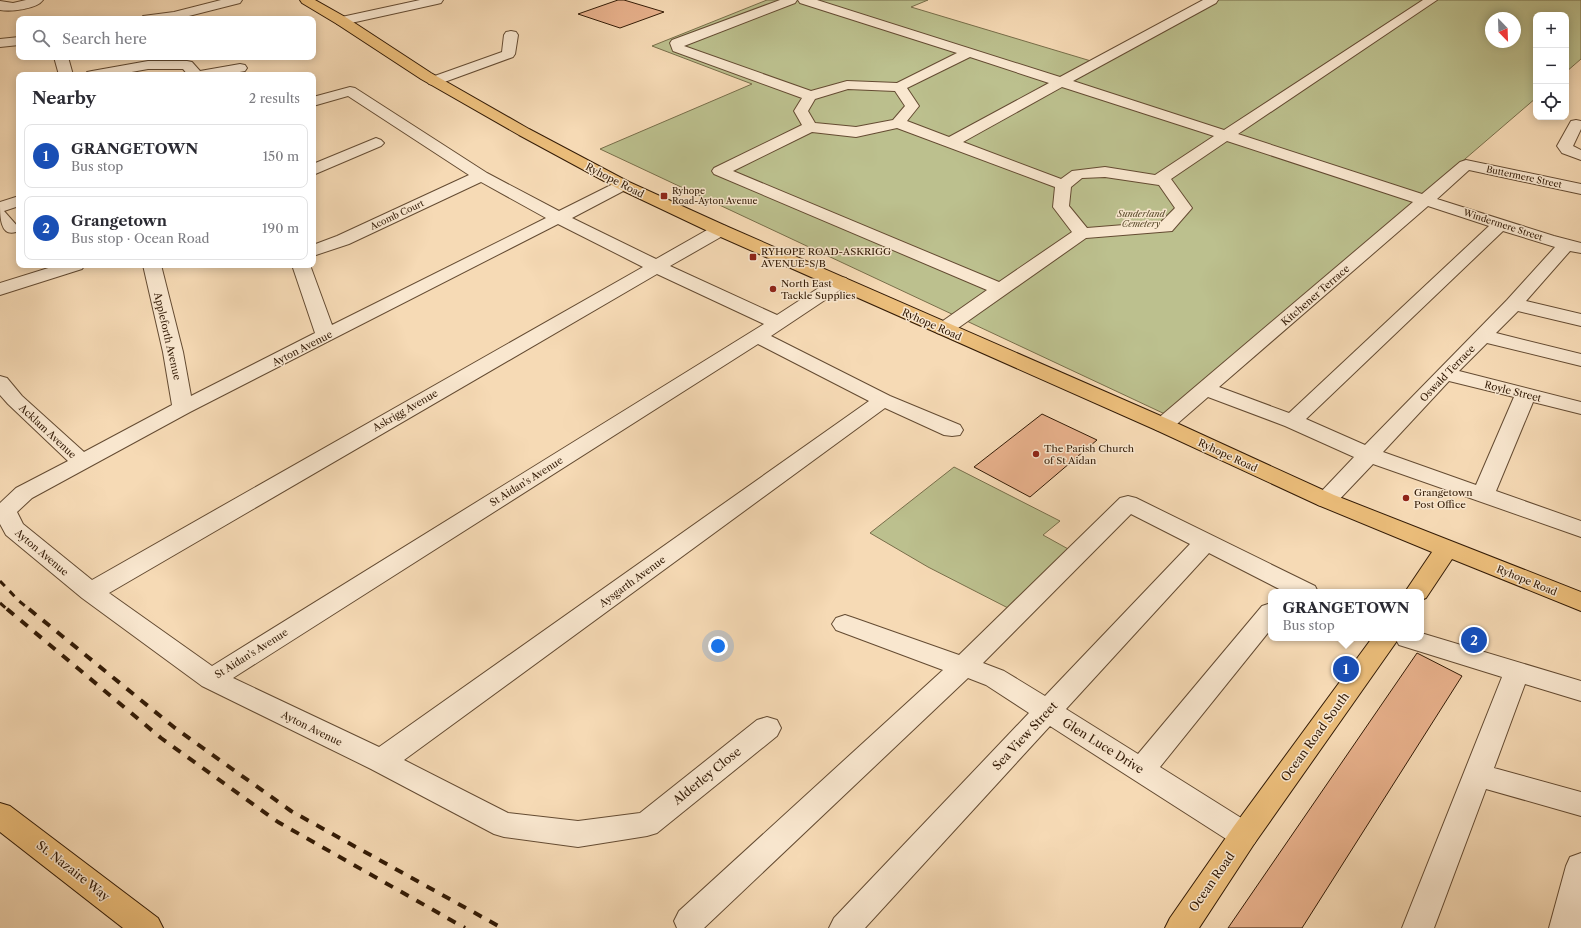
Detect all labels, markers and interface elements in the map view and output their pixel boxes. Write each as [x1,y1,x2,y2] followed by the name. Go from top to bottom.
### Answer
[1485,12,1521,48] north arrow
[1533,12,1569,120] map controls
[1533,12,1569,48] button: +
[16,16,316,60] search box
[30,27,52,49] icon: search
[62,29,147,48] text: Search here
[1533,48,1569,84] button: −
[1533,84,1569,120] button: locate
[32,88,96,108] text: Nearby
[249,90,300,106] text: 2 results
[71,139,198,158] text: GRANGETOWN
[43,148,49,164] text: 1
[263,148,299,164] text: 150 m
[71,158,123,174] text: Bus stop
[583,160,646,201] street label: Ryhope Road
[1485,163,1564,190] street label: Buttermere Street
[672,185,758,206] place label: Ryhope Road-Ayton Avenue
[659,191,669,201] marker: Ryhope Road-Ayton Avenue
[367,197,426,232] street label: Acomb Court
[1461,206,1545,243] street label: Windermere Street
[1116,208,1167,229] park label: Sunderland Cemetery
[71,211,167,230] text: Grangetown
[42,220,50,236] text: 2
[262,220,299,236] text: 190 m
[71,230,209,246] text: Bus stop · Ocean Road
[760,245,891,270] place label: RYHOPE ROAD-ASKRIGG AVENUE-S/B
[748,252,758,262] marker: RYHOPE ROAD-ASKRIGG AVENUE-S/B
[1278,262,1352,329] street label: Kitchener Terrace
[781,277,856,302] place label: North East Tackle Supplies
[768,284,778,294] marker: North East Tackle Supplies
[151,290,184,382] street label: Appleforth Avenue
[900,305,964,343] street label: Ryhope Road
[269,327,335,370] street label: Ayton Avenue
[1417,342,1478,404] street label: Oswald Terrace
[1483,378,1543,405] street label: Royle Street
[369,386,441,435] street label: Askrigg Avenue
[16,401,79,462] street label: Acklam Avenue
[1196,436,1260,475] street label: Ryhope Road
[1044,442,1135,467] place label: The Parish Church of St Aidan
[1031,449,1041,459] marker: The Parish Church of St Aidan
[487,453,566,509] street label: St Aidan's Avenue
[1414,486,1473,511] place label: Grangetown Post Office
[1401,493,1411,503] marker: Grangetown Post Office
[11,526,71,579] street label: Ayton Avenue
[596,553,668,610] street label: Aysgarth Avenue
[1495,562,1559,598] street label: Ryhope Road
[1268,589,1424,641] popup
[1282,598,1410,617] text: GRANGETOWN
[1282,617,1335,633] text: Bus stop
[212,625,291,681] street label: St Aidan's Avenue
[1461,625,1487,655] pin: 2
[708,636,728,656] your location
[1333,654,1359,684] pin: 1
[1277,689,1352,784] street label: Ocean Road South
[989,698,1061,773] street label: Sea View Street
[278,708,345,749] street label: Ayton Avenue
[1060,714,1147,777] street label: Glen Luce Drive
[669,743,744,808] street label: Alderley Close
[34,837,113,904] street label: St. Nazaire Way
[1185,848,1238,915] street label: Ocean Road

